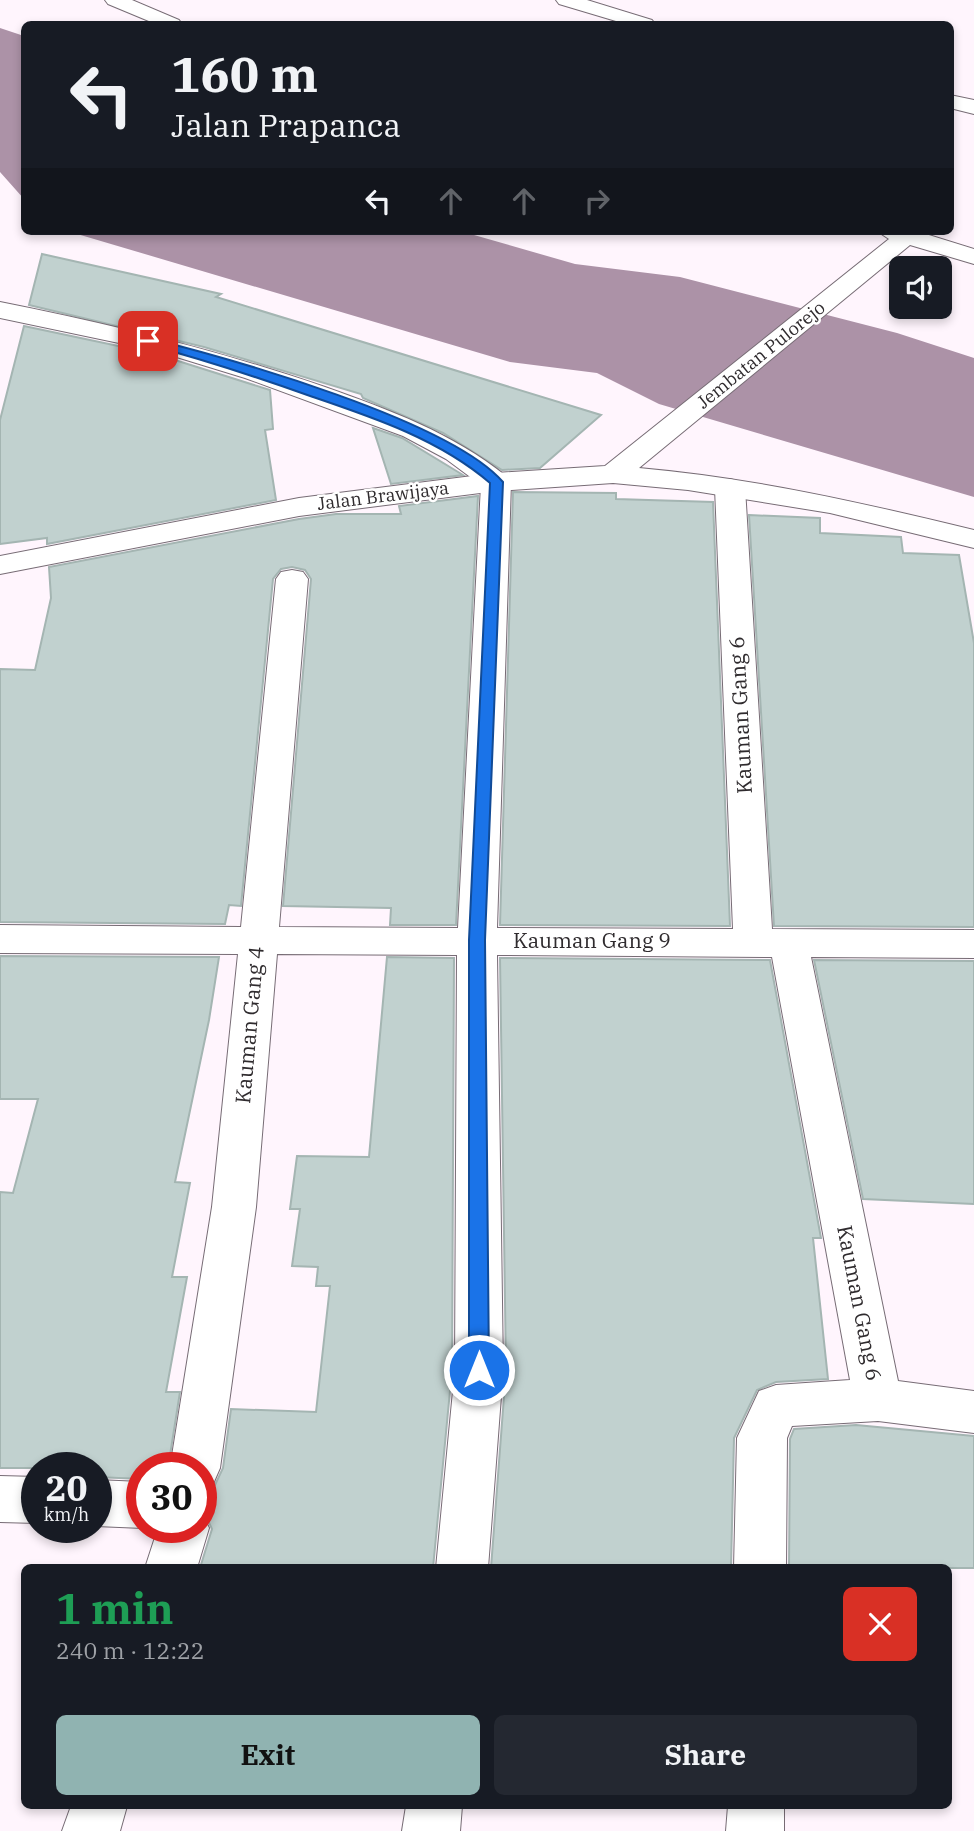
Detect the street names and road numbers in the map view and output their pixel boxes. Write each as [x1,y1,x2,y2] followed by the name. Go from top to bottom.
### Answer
[692,296,830,413] street label: Jembatan Pulorejo
[316,476,450,515] street label: Jalan Brawijaya
[722,636,758,795] street label: Kauman Gang 6
[513,926,671,954] street label: Kauman Gang 9
[228,945,270,1105] street label: Kauman Gang 4
[831,1223,889,1383] street label: Kauman Gang 6

